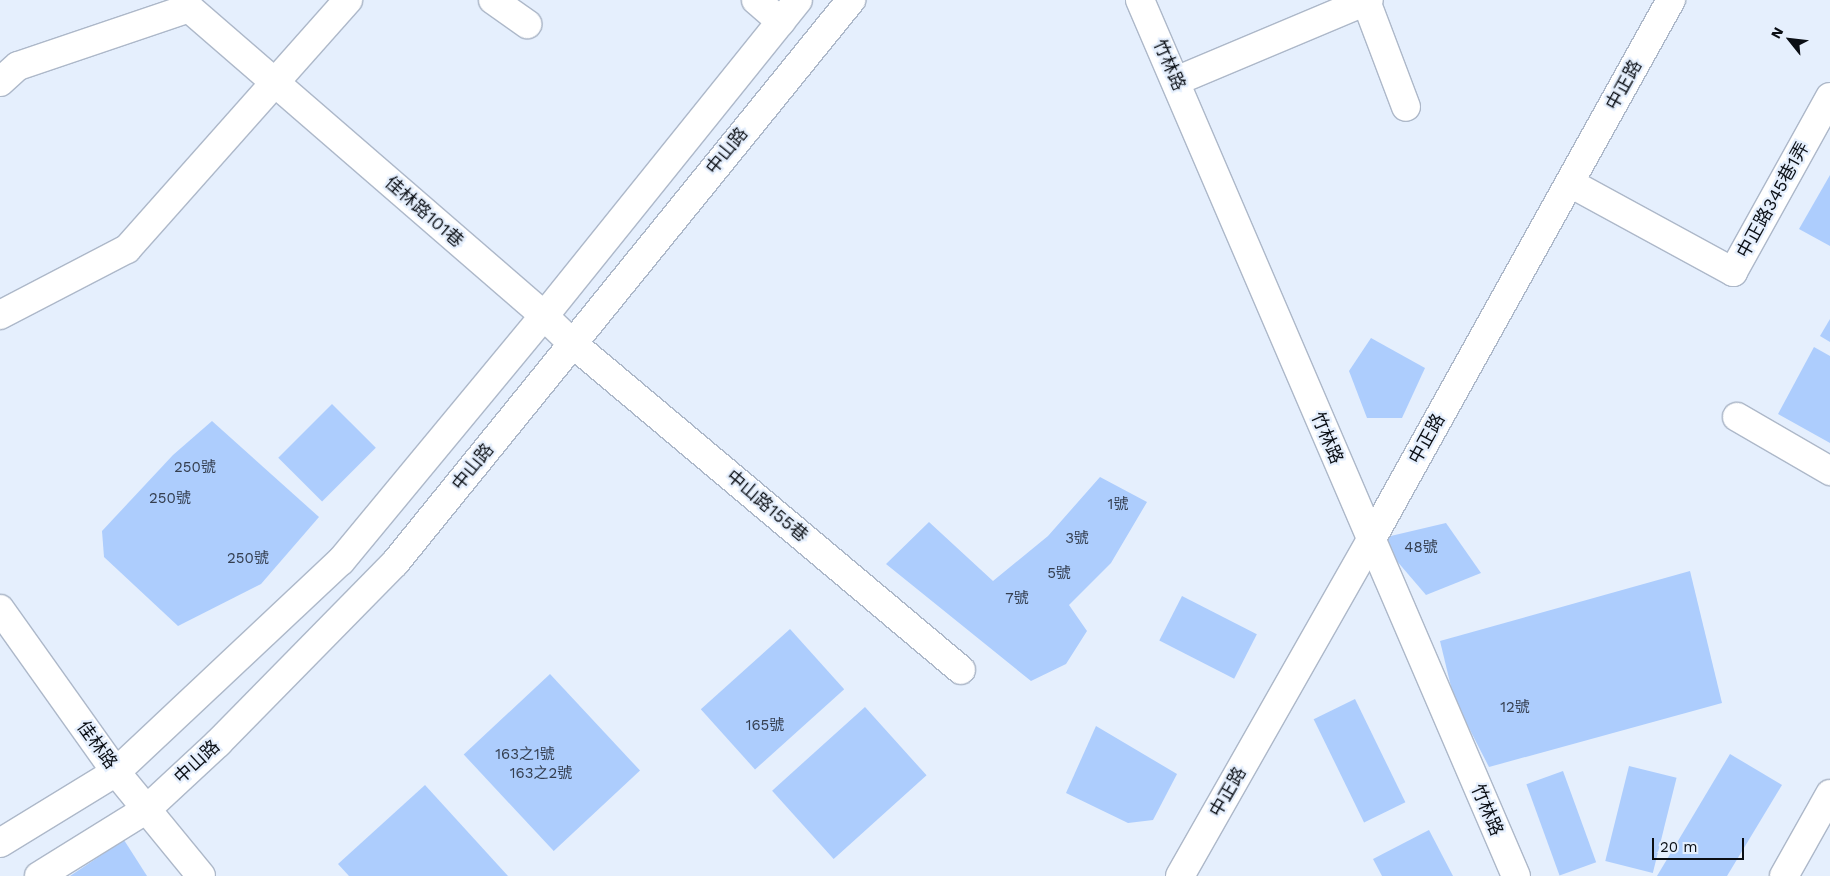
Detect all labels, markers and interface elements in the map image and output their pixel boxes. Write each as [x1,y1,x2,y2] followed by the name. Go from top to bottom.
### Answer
[1765,15,1815,65] north arrow
[1767,24,1786,41] text: N
[1148,36,1190,94] street label: 竹林路
[1601,56,1647,114] street label: 中正路
[702,123,752,179] street label: 中山路
[1732,138,1814,262] street label: 中正路345巷1弄
[380,172,468,252] street label: 佳林路101巷
[1307,409,1347,467] street label: 竹林路
[1404,410,1450,468] street label: 中正路
[448,439,498,495] street label: 中山路
[174,459,216,477] house number: 250號
[722,466,812,546] street label: 中山路155巷
[149,490,191,508] house number: 250號
[1108,496,1128,514] house number: 1號
[1065,530,1089,548] house number: 3號
[1404,539,1438,557] house number: 48號
[227,550,269,568] house number: 250號
[1047,565,1071,583] house number: 5號
[1005,590,1029,608] house number: 7號
[1500,699,1530,717] house number: 12號
[72,717,122,773] street label: 佳林路
[746,717,784,735] house number: 165號
[170,736,224,788] street label: 中山路
[495,746,555,764] house number: 163之1號
[1205,763,1251,821] street label: 中正路
[510,765,572,783] house number: 163之2號
[1467,781,1507,839] street label: 竹林路
[1655,828,1748,860] scale bar
[1660,838,1698,856] text: 20 m

